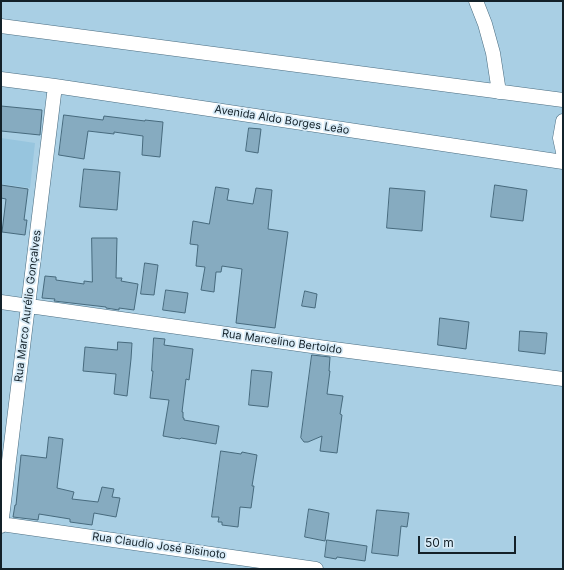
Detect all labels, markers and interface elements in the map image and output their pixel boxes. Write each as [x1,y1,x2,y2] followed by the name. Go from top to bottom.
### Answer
[214,103,350,137] street label: Avenida Aldo Borges Leão
[12,229,44,383] street label: Rua Marco Aurélio Gonçalves
[221,327,343,357] street label: Rua Marcelino Bertoldo
[420,528,518,554] scale bar
[91,530,227,562] street label: Rua Claudio José Bisinoto
[425,535,454,550] text: 50 m

